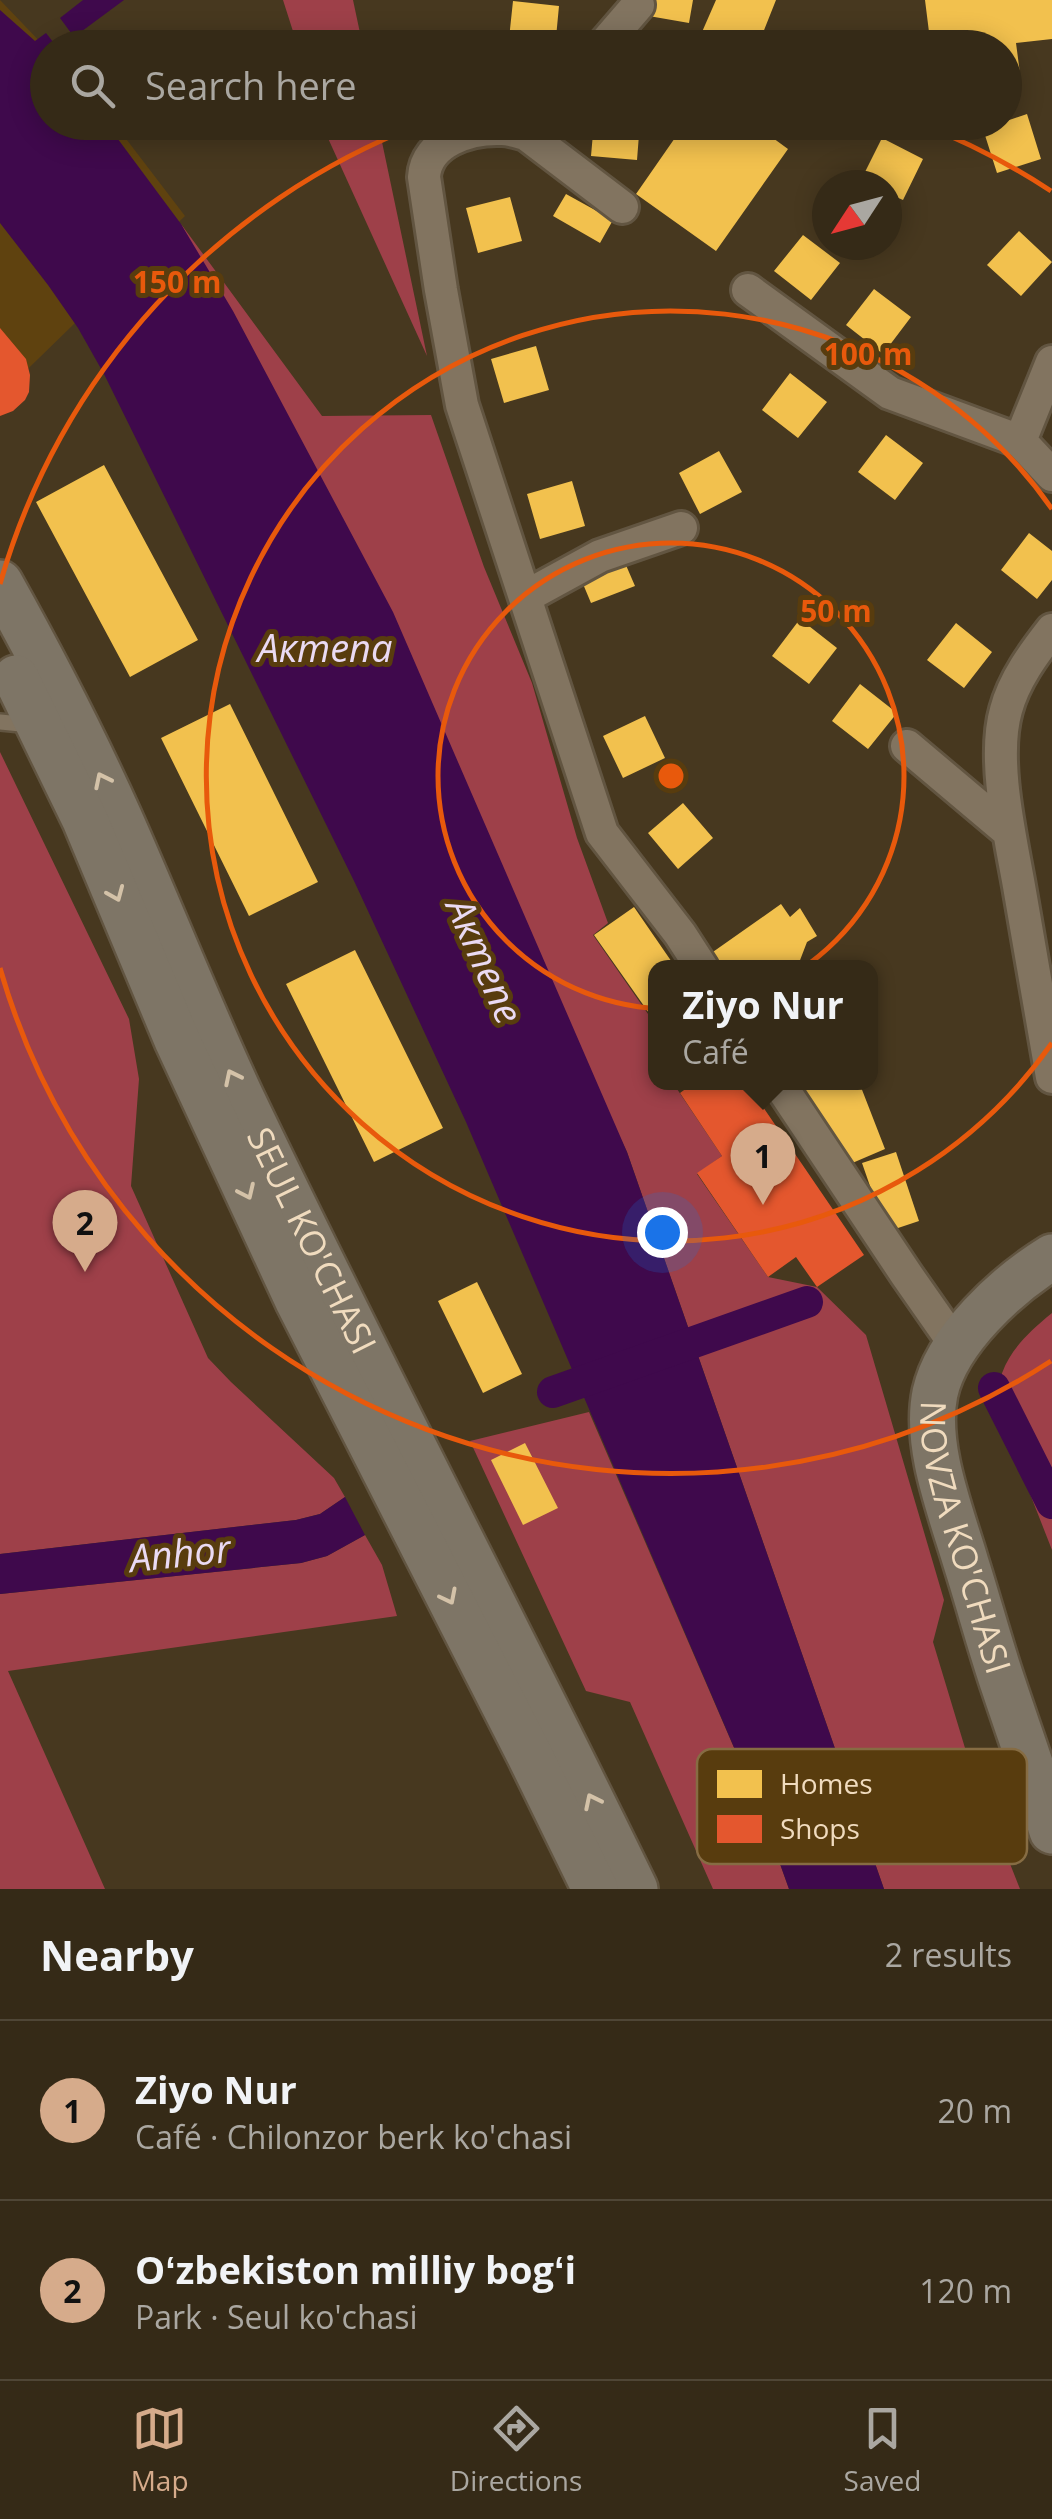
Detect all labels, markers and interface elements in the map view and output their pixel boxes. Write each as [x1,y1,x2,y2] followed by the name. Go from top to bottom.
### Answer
[30,30,1022,140] search box
[65,58,120,113] icon: search
[145,59,357,111] text: Search here
[812,170,902,260] north arrow
[133,261,221,302] text: 150 m
[824,333,912,374] text: 100 m
[800,590,872,631] text: 50 m
[255,621,392,673] water label: Актепа
[653,758,689,794] centre of rings
[94,772,114,790] one-way arrow
[105,884,125,902] one-way arrow
[434,886,537,1031] water label: Актепе
[648,960,878,1090] popup
[682,978,844,1030] text: Ziyo Nur
[682,1030,749,1073] text: Café
[225,1070,244,1088] one-way arrow
[237,1119,388,1361] street label: SEUL KO'CHASI
[730,1122,796,1205] pin: 1
[235,1181,255,1199] one-way arrow
[52,1190,118,1272] pin: 2
[637,1207,688,1258] your location
[910,1400,1023,1679] street label: NOVZA KO'CHASI
[124,1521,235,1583] water label: Anhor
[436,1587,456,1605] one-way arrow
[697,1749,1027,1864] legend
[780,1764,872,1802] text: Homes
[585,1794,605,1812] one-way arrow
[780,1809,860,1847] text: Shops
[40,1926,194,1983] text: Nearby
[885,1933,1012,1976] text: 2 results
[135,2063,297,2115] text: Ziyo Nur
[63,2089,82,2132] text: 1
[937,2089,1012,2132] text: 20 m
[135,2115,572,2158] text: Café · Chilonzor berk ko'chasi
[135,2243,576,2295] text: Oʻzbekiston milliy bogʻi
[63,2269,82,2312] text: 2
[919,2269,1012,2312] text: 120 m
[135,2295,418,2338] text: Park · Seul ko'chasi
[131,2401,189,2499] tab: Map
[450,2401,582,2499] tab: Directions
[844,2401,921,2499] tab: Saved

